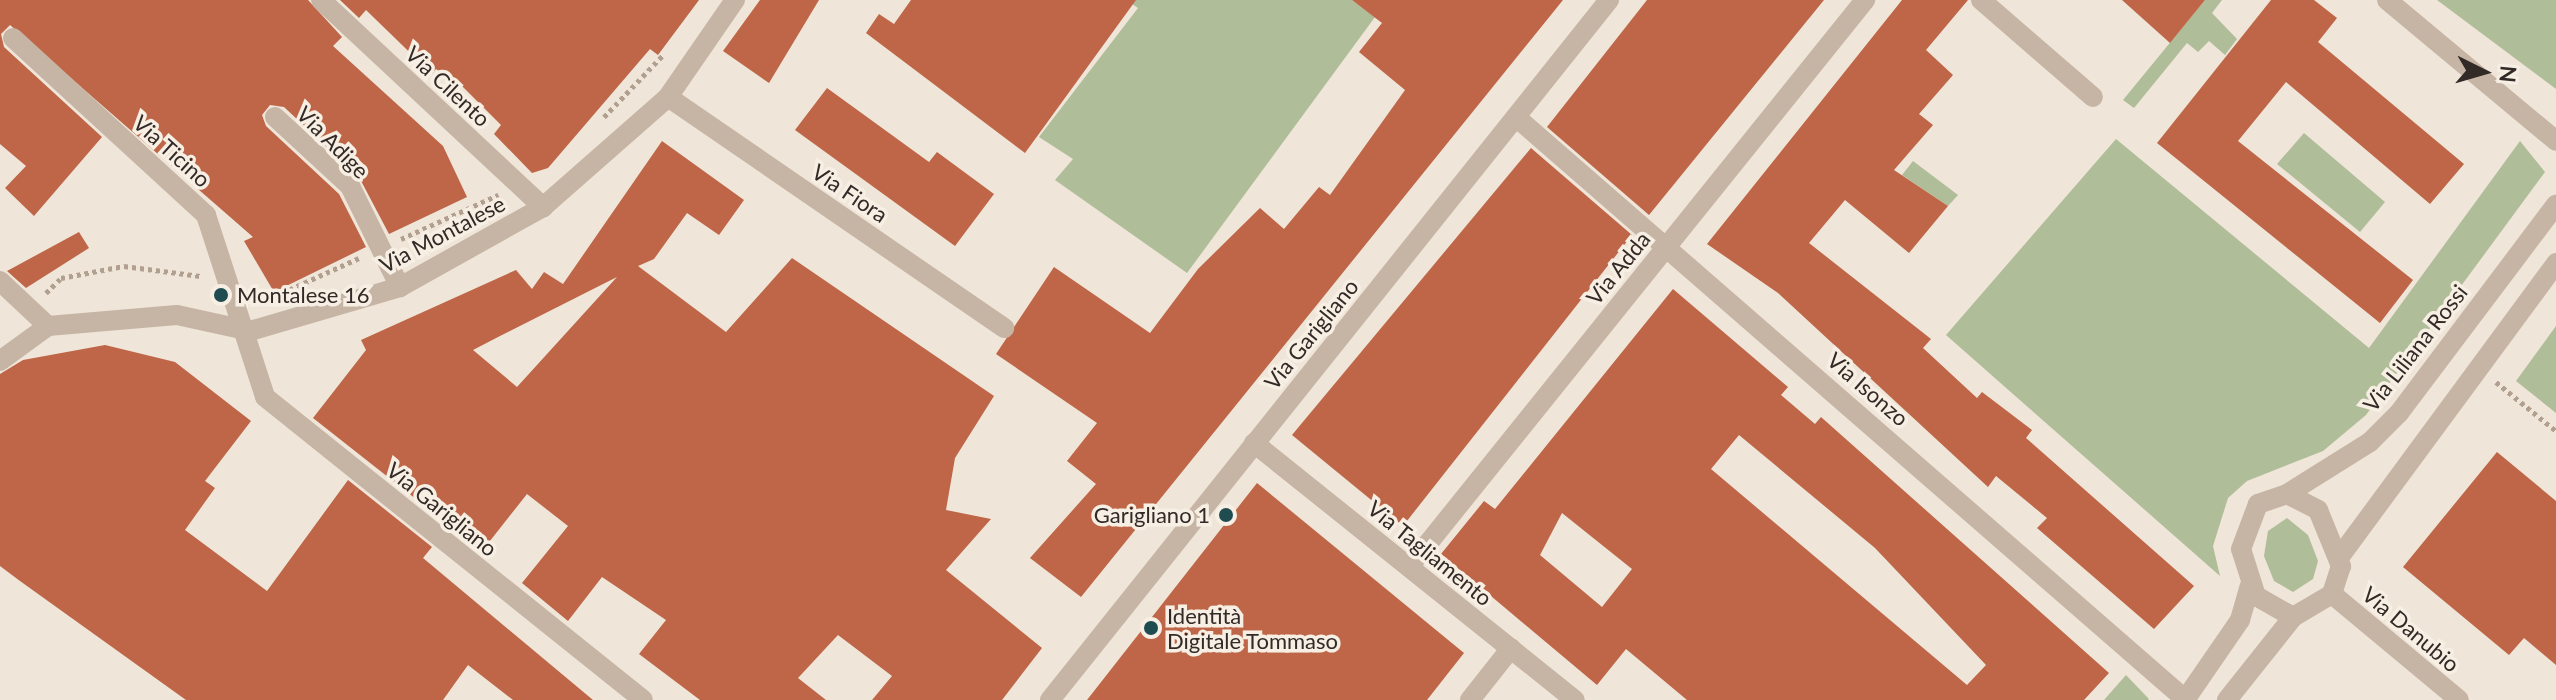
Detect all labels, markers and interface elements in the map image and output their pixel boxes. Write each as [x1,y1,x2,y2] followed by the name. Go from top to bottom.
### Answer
[2444,32,2524,112] north arrow
[400,40,496,132] street label: Via Cilento
[2494,65,2523,84] text: N
[291,100,375,184] street label: Via Adige
[128,109,216,193] street label: Via Ticino
[807,158,893,228] street label: Via Fiora
[375,190,509,278] street label: Via Montalese
[1580,226,1656,310] street label: Via Adda
[1258,273,1364,395] street label: Via Garigliano
[2357,279,2473,417] street label: Via Liliana Rossi
[237,282,370,308] place label: Montalese 16
[212,286,230,304] marker: Montalese 16
[1822,347,1914,431] street label: Via Isonzo
[381,456,503,562] street label: Via Garigliano
[1362,495,1498,611] street label: Via Tagliamento
[1094,502,1210,528] place label: Garigliano 1
[1217,506,1235,524] marker: Garigliano 1
[2357,581,2465,677] street label: Via Danubio
[1167,602,1339,654] place label: Identità Digitale Tommaso
[1142,619,1160,637] marker: Identità Digitale Tommaso

